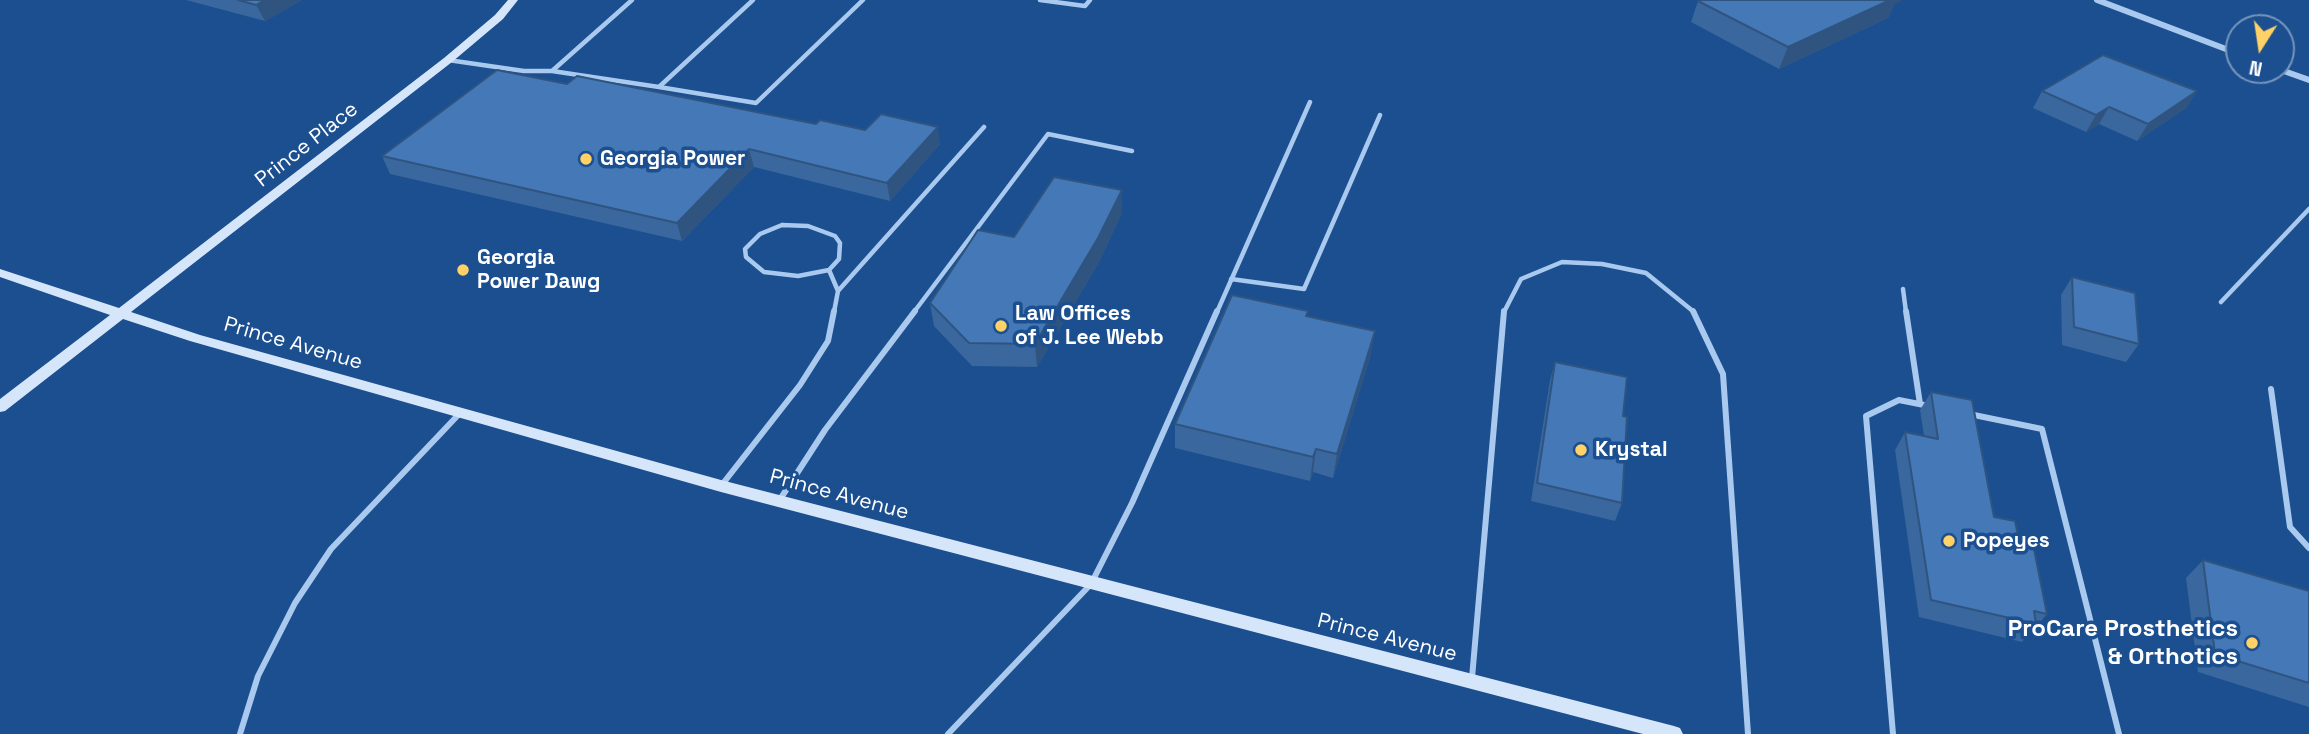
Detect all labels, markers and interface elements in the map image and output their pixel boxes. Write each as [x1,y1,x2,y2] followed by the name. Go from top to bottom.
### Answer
[2225,14,2295,84] north arrow
[2247,55,2265,82] text: N
[251,97,363,193] street label: Prince Place
[600,146,745,172] place label: Georgia Power
[578,151,594,167] marker: Georgia Power
[477,245,600,295] place label: Georgia Power Dawg
[455,262,471,278] marker: Georgia Power Dawg
[1015,301,1164,351] place label: Law Offices of J. Lee Webb
[221,312,365,376] street label: Prince Avenue
[993,318,1009,334] marker: Law Offices of J. Lee Webb
[1595,437,1667,463] place label: Krystal
[1573,442,1589,458] marker: Krystal
[767,464,911,526] street label: Prince Avenue
[1963,528,2050,554] place label: Popeyes
[1941,533,1957,549] marker: Popeyes
[1315,608,1459,668] street label: Prince Avenue
[2008,615,2238,671] place label: ProCare Prosthetics & Orthotics
[2244,635,2260,651] marker: ProCare Prosthetics & Orthotics

